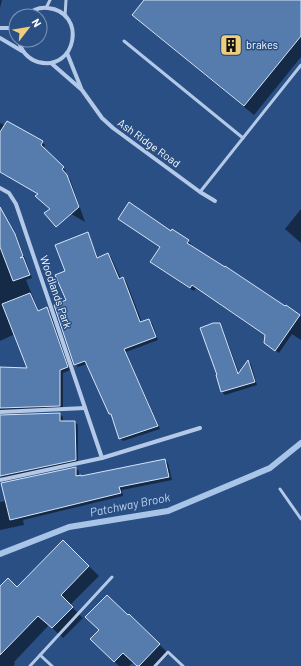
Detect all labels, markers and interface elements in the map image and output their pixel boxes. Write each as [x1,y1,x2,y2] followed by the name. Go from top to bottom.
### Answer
[8,8,48,48] north arrow
[30,16,44,29] text: N
[218,32,244,58] building icon: brakes
[246,38,278,51] place label: brakes
[116,116,183,170] street label: Ash Ridge Road
[38,254,75,330] street label: Woodlands Park
[88,489,171,519] water label: Patchway Brook

